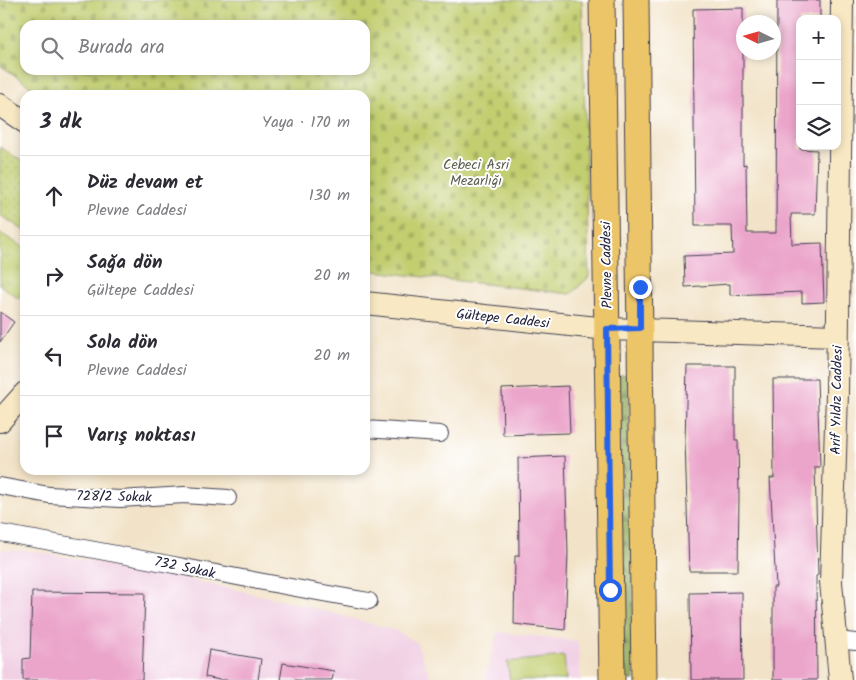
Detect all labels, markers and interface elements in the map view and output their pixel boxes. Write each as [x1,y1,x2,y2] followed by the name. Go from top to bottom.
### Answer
[736,15,781,60] north arrow
[796,15,841,150] map controls
[796,15,841,60] button: +
[20,20,370,75] search box
[78,33,165,63] text: Burada ara
[38,34,66,62] icon: search
[796,60,841,105] button: −
[796,105,841,150] button: layers
[40,106,81,139] text: 3 dk
[262,110,350,135] text: Yaya · 170 m
[443,154,510,192] park label: Cebeci Asri Mezarlığı
[87,168,203,198] text: Düz devam et
[40,182,68,210] icon: ahead
[309,183,350,208] text: 130 m
[87,198,187,223] text: Plevne Caddesi
[595,221,619,309] street label: Plevne Caddesi
[87,248,163,278] text: Sağa dön
[40,262,68,290] icon: right
[314,263,350,288] text: 20 m
[629,276,652,299] route end
[87,278,194,303] text: Gültepe Caddesi
[455,303,551,335] street label: Gültepe Caddesi
[87,328,158,358] text: Sola dön
[40,342,68,370] icon: left
[314,343,350,368] text: 20 m
[825,344,849,455] street label: Arif Yıldız Caddesi
[87,358,187,383] text: Plevne Caddesi
[87,421,195,451] text: Varış noktası
[40,422,68,450] icon: arrive
[76,485,152,509] street label: 728/2 Sokak
[152,551,218,585] street label: 732 Sokak
[599,579,622,602] route start

